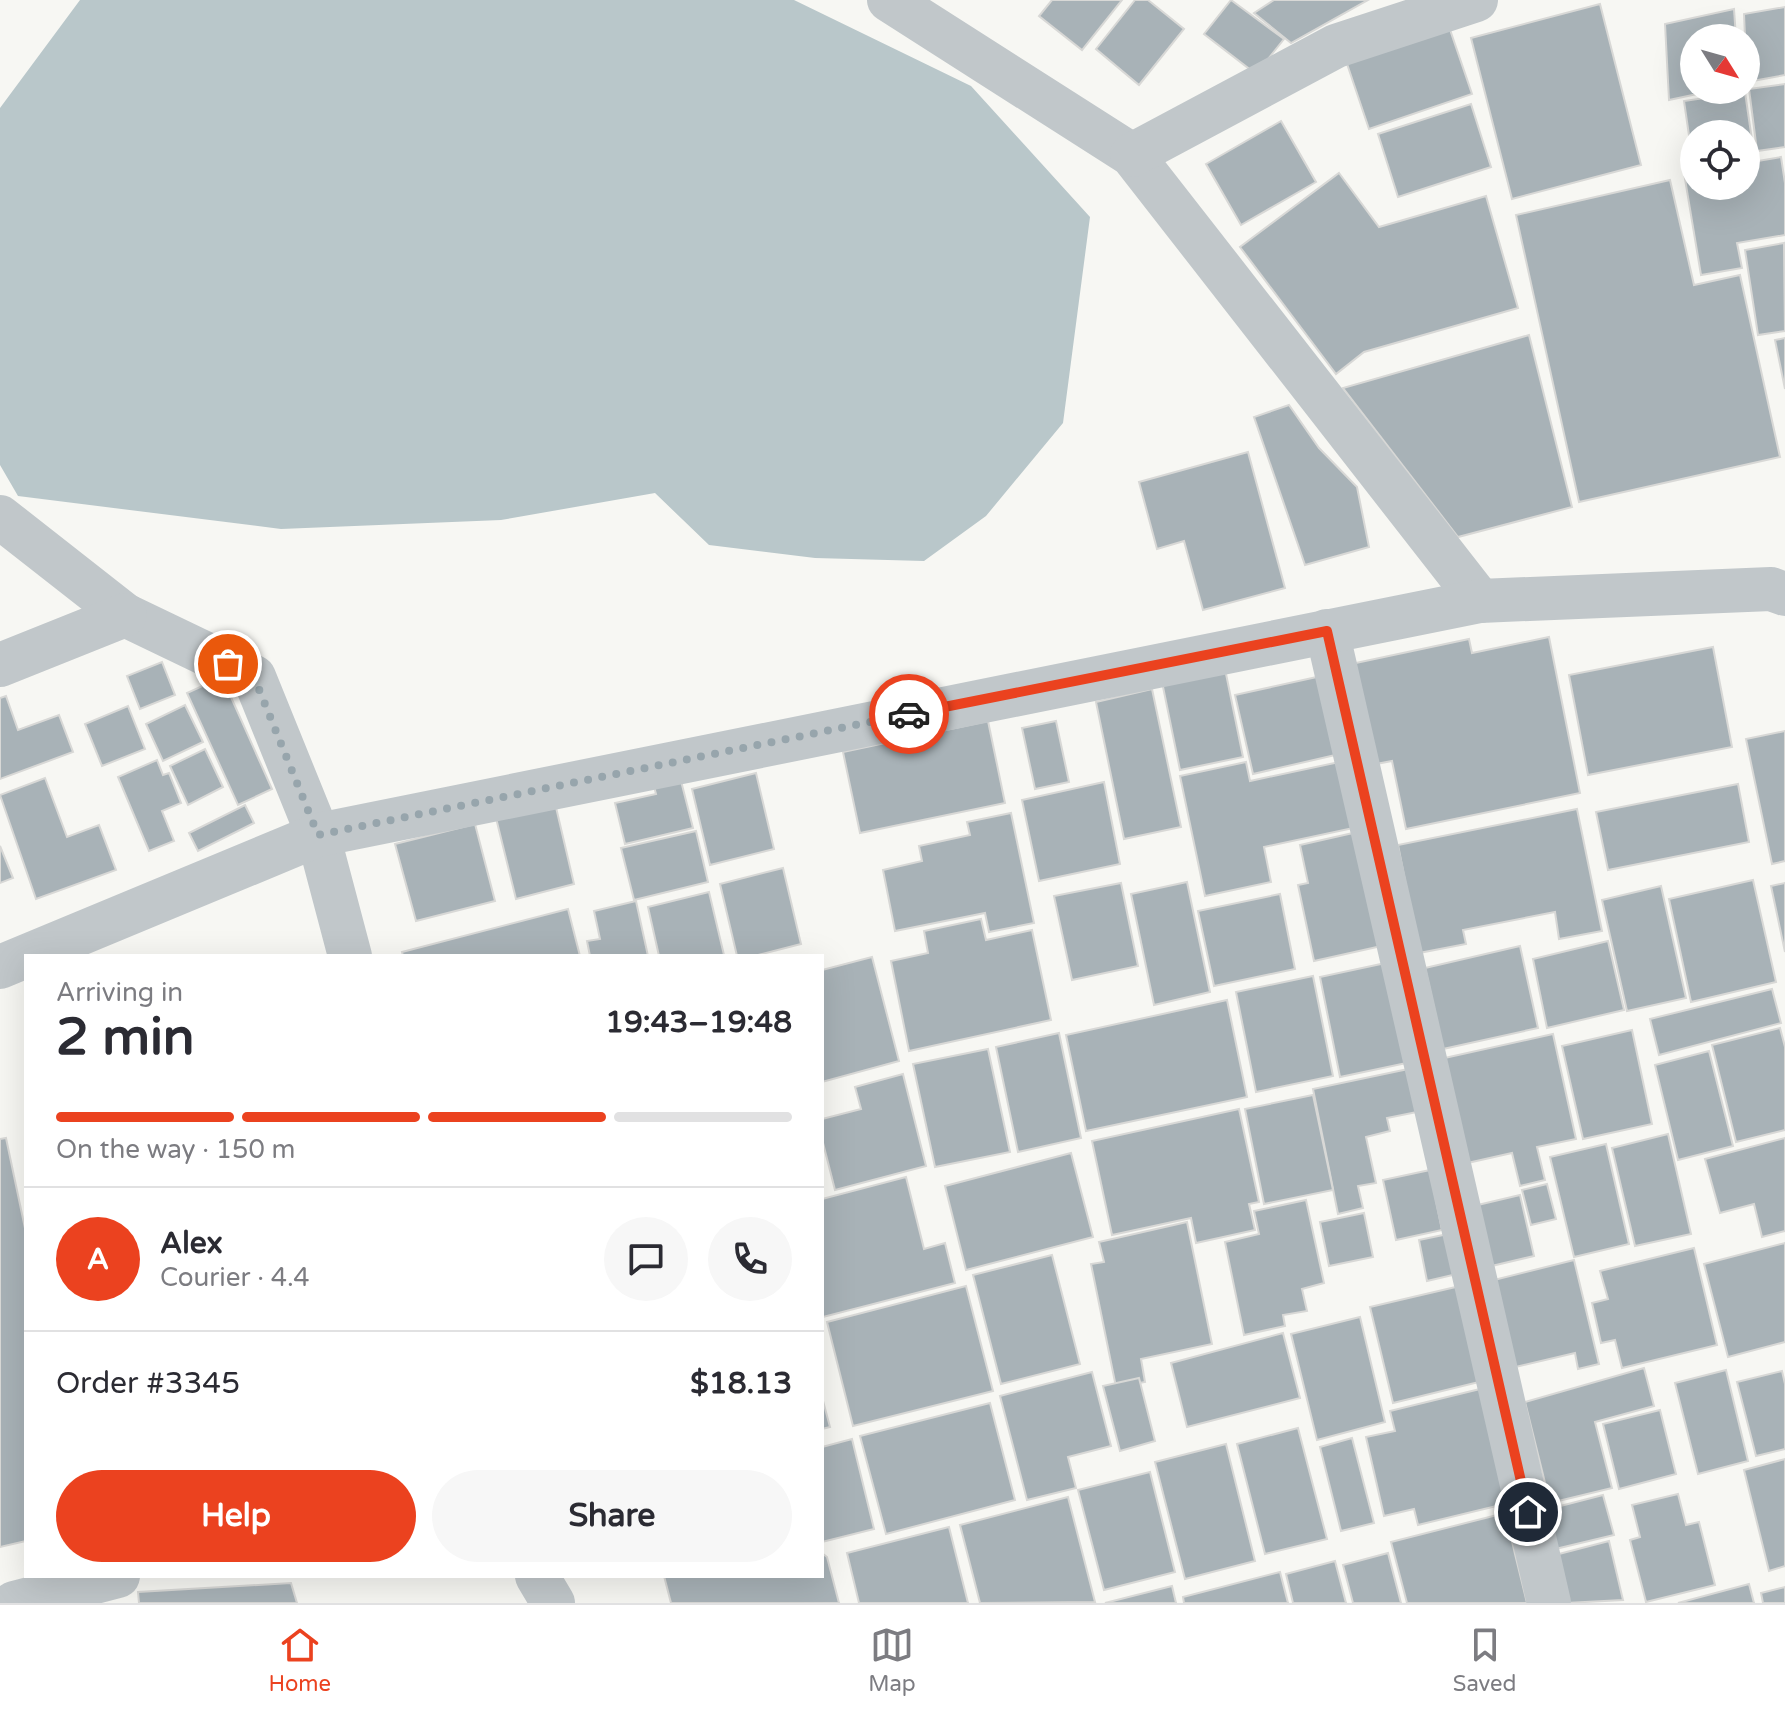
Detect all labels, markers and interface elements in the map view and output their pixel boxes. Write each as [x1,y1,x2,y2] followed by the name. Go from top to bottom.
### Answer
[1680,24,1760,104] north arrow
[1680,24,1760,200] map controls
[1680,120,1760,200] button: locate
[194,630,262,698] pin
[206,642,250,686] icon: bag
[869,674,949,754] courier
[887,692,931,736] icon: car
[56,977,183,1008] text: Arriving in
[605,1004,792,1041] text: 19:43–19:48
[56,1006,195,1069] text: 2 min
[56,1134,295,1165] text: On the way · 150 m
[604,1217,688,1301] button: chat
[708,1217,792,1301] button: phone
[160,1225,223,1262] text: Alex
[87,1241,109,1278] text: A
[160,1262,310,1293] text: Courier · 4.4
[56,1365,240,1402] text: Order #3345
[690,1365,792,1402] text: $18.13
[56,1470,416,1562] button: Help
[432,1470,792,1562] button: Share
[1494,1478,1562,1546] pin
[1506,1490,1550,1534] icon: home
[269,1623,331,1697] tab: Home
[868,1623,916,1697] tab: Map
[1453,1623,1516,1697] tab: Saved

